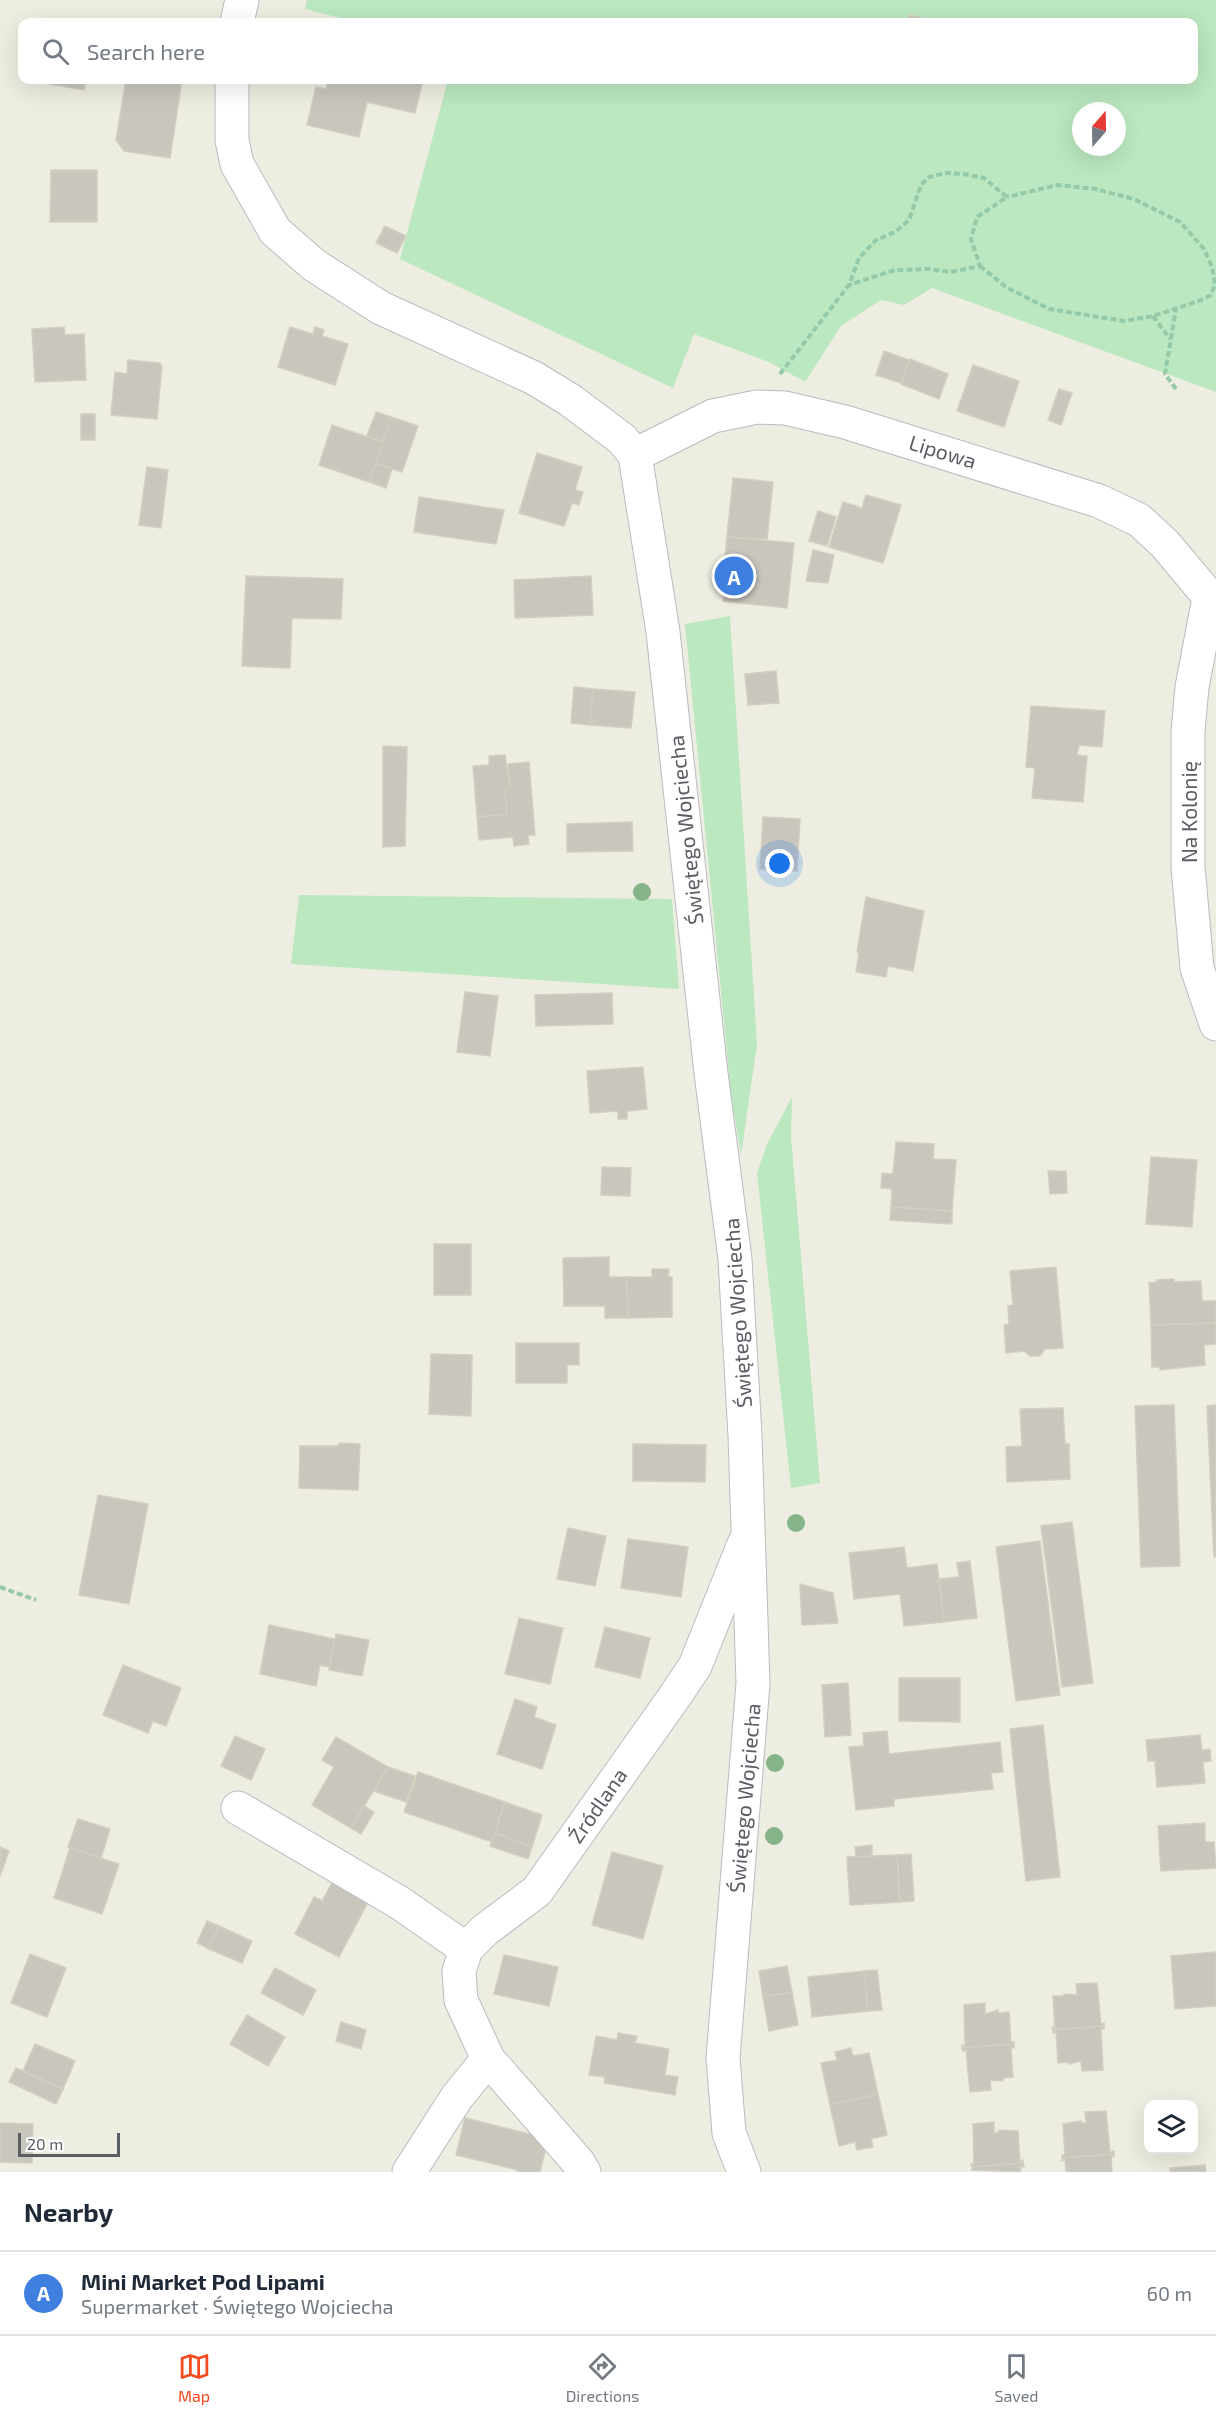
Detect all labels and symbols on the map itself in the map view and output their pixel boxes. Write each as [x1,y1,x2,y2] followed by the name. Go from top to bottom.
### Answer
[1072,102,1126,156] north arrow
[906,429,980,473] street label: Lipowa
[714,554,754,598] pin: A
[663,734,708,926] street label: Świętego Wojciecha
[1176,761,1201,863] street label: Na Kolonię
[765,849,794,878] your location
[718,1217,757,1409] street label: Świętego Wojciecha
[723,1702,766,1894] street label: Świętego Wojciecha
[562,1763,632,1847] street label: Źródlana
[18,2130,120,2158] scale bar

